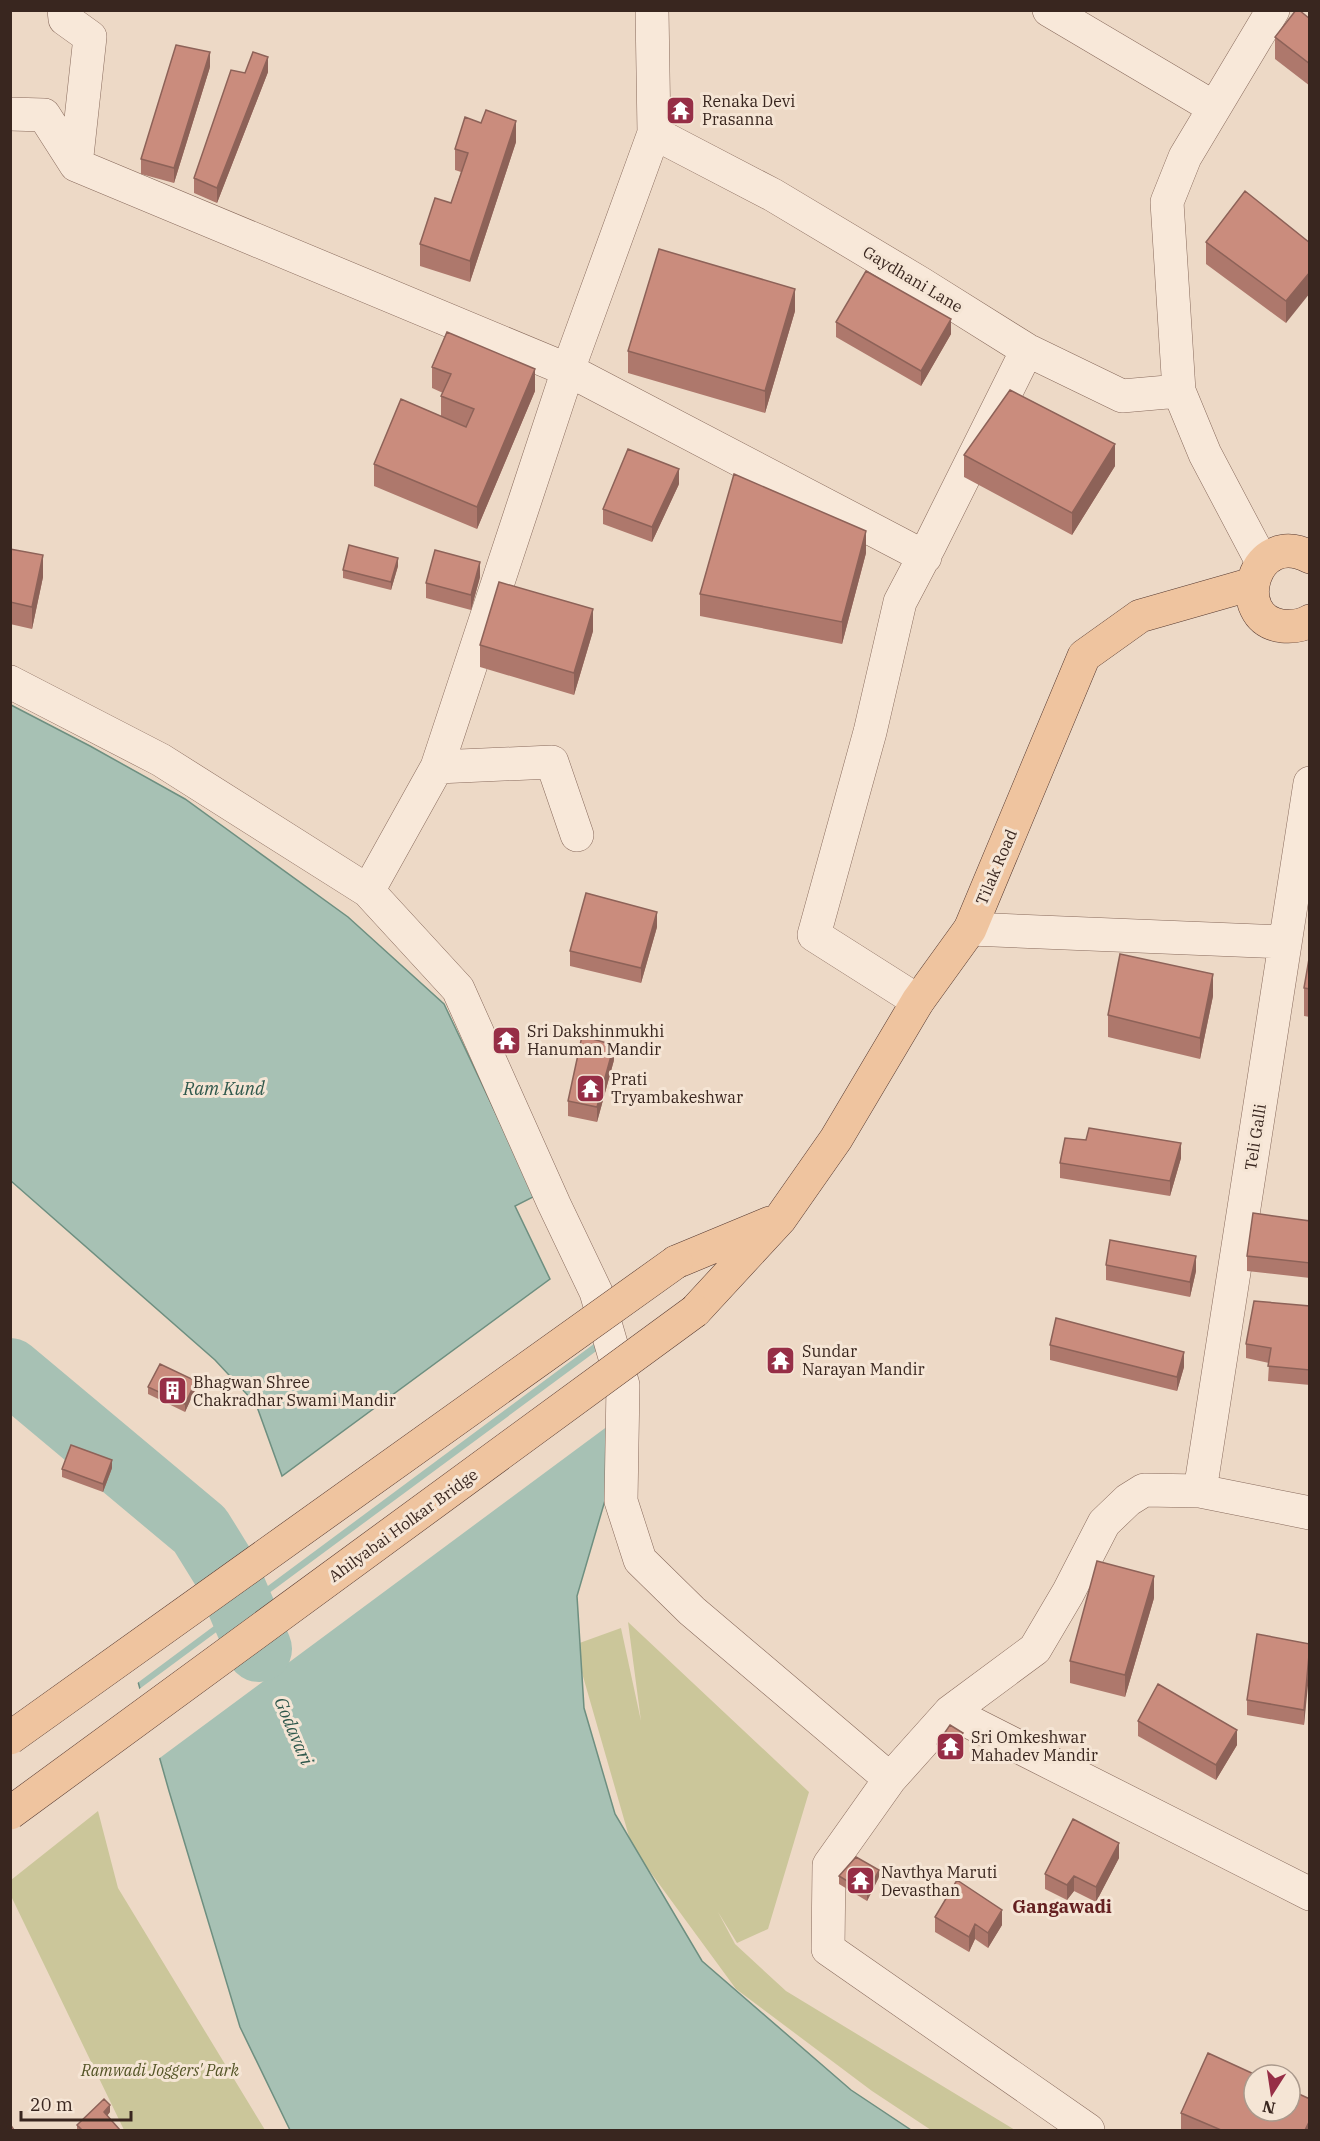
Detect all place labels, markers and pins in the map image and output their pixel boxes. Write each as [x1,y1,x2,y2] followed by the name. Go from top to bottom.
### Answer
[702,91,795,129] place label: Renaka Devi Prasanna
[665,94,697,126] temple icon: Renaka Devi Prasanna
[527,1021,664,1059] place label: Sri Dakshinmukhi Hanuman Mandir
[490,1024,522,1056] temple icon: Sri Dakshinmukhi Hanuman Mandir
[611,1069,743,1107] place label: Prati Tryambakeshwar
[574,1072,606,1104] temple icon: Prati Tryambakeshwar
[802,1341,925,1379] place label: Sundar Narayan Mandir
[765,1344,797,1376] temple icon: Sundar Narayan Mandir
[193,1372,396,1410] place label: Bhagwan Shree Chakradhar Swami Mandir
[156,1375,188,1407] building icon: Bhagwan Shree Chakradhar Swami Mandir
[971,1727,1098,1765] place label: Sri Omkeshwar Mahadev Mandir
[934,1730,966,1762] temple icon: Sri Omkeshwar Mahadev Mandir
[881,1862,997,1900] place label: Navthya Maruti Devasthan
[844,1865,876,1897] temple icon: Navthya Maruti Devasthan

